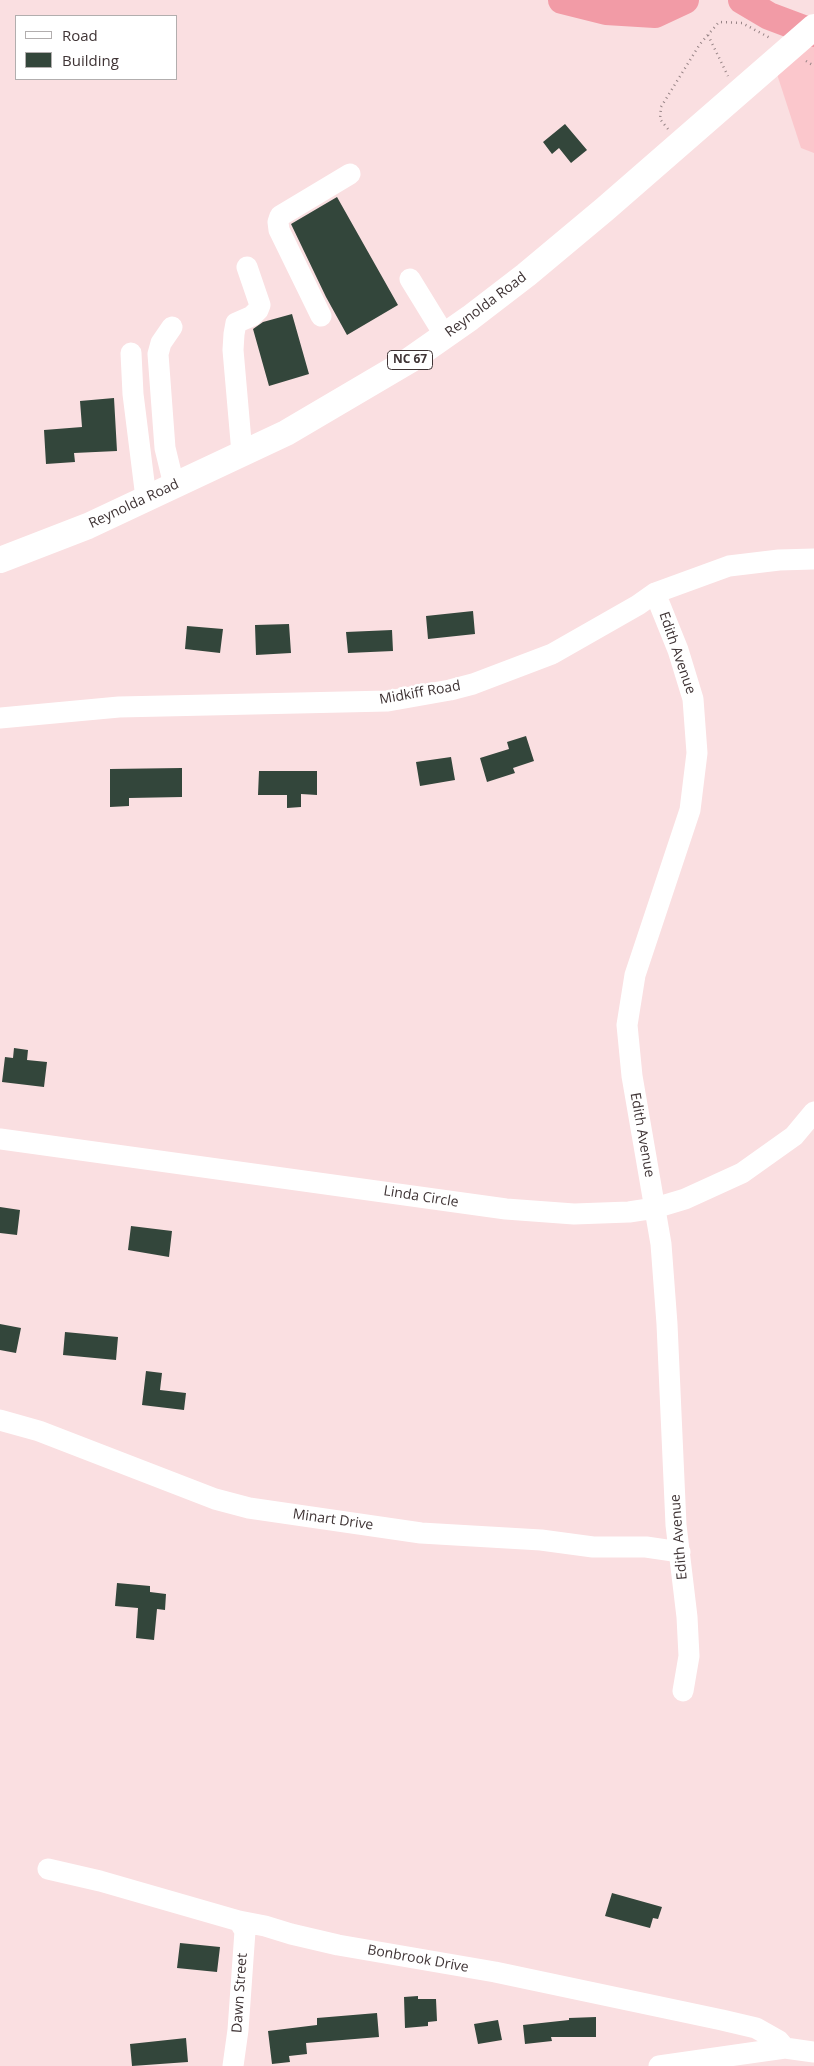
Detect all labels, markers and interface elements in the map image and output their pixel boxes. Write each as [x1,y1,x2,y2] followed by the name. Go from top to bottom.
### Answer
[15,15,178,80] legend
[62,25,98,45] text: Road
[62,50,119,70] text: Building
[442,269,530,341] street label: Reynolda Road
[388,350,432,370] road number: NC 67
[86,476,182,532] street label: Reynolda Road
[655,610,699,696] street label: Edith Avenue
[378,678,462,708] street label: Midkiff Road
[626,1091,658,1179] street label: Edith Avenue
[382,1183,460,1211] street label: Linda Circle
[667,1494,691,1580] street label: Edith Avenue
[292,1506,374,1534] street label: Minart Drive
[366,1942,470,1976] street label: Bonbrook Drive
[229,1952,251,2034] street label: Dawn Street

